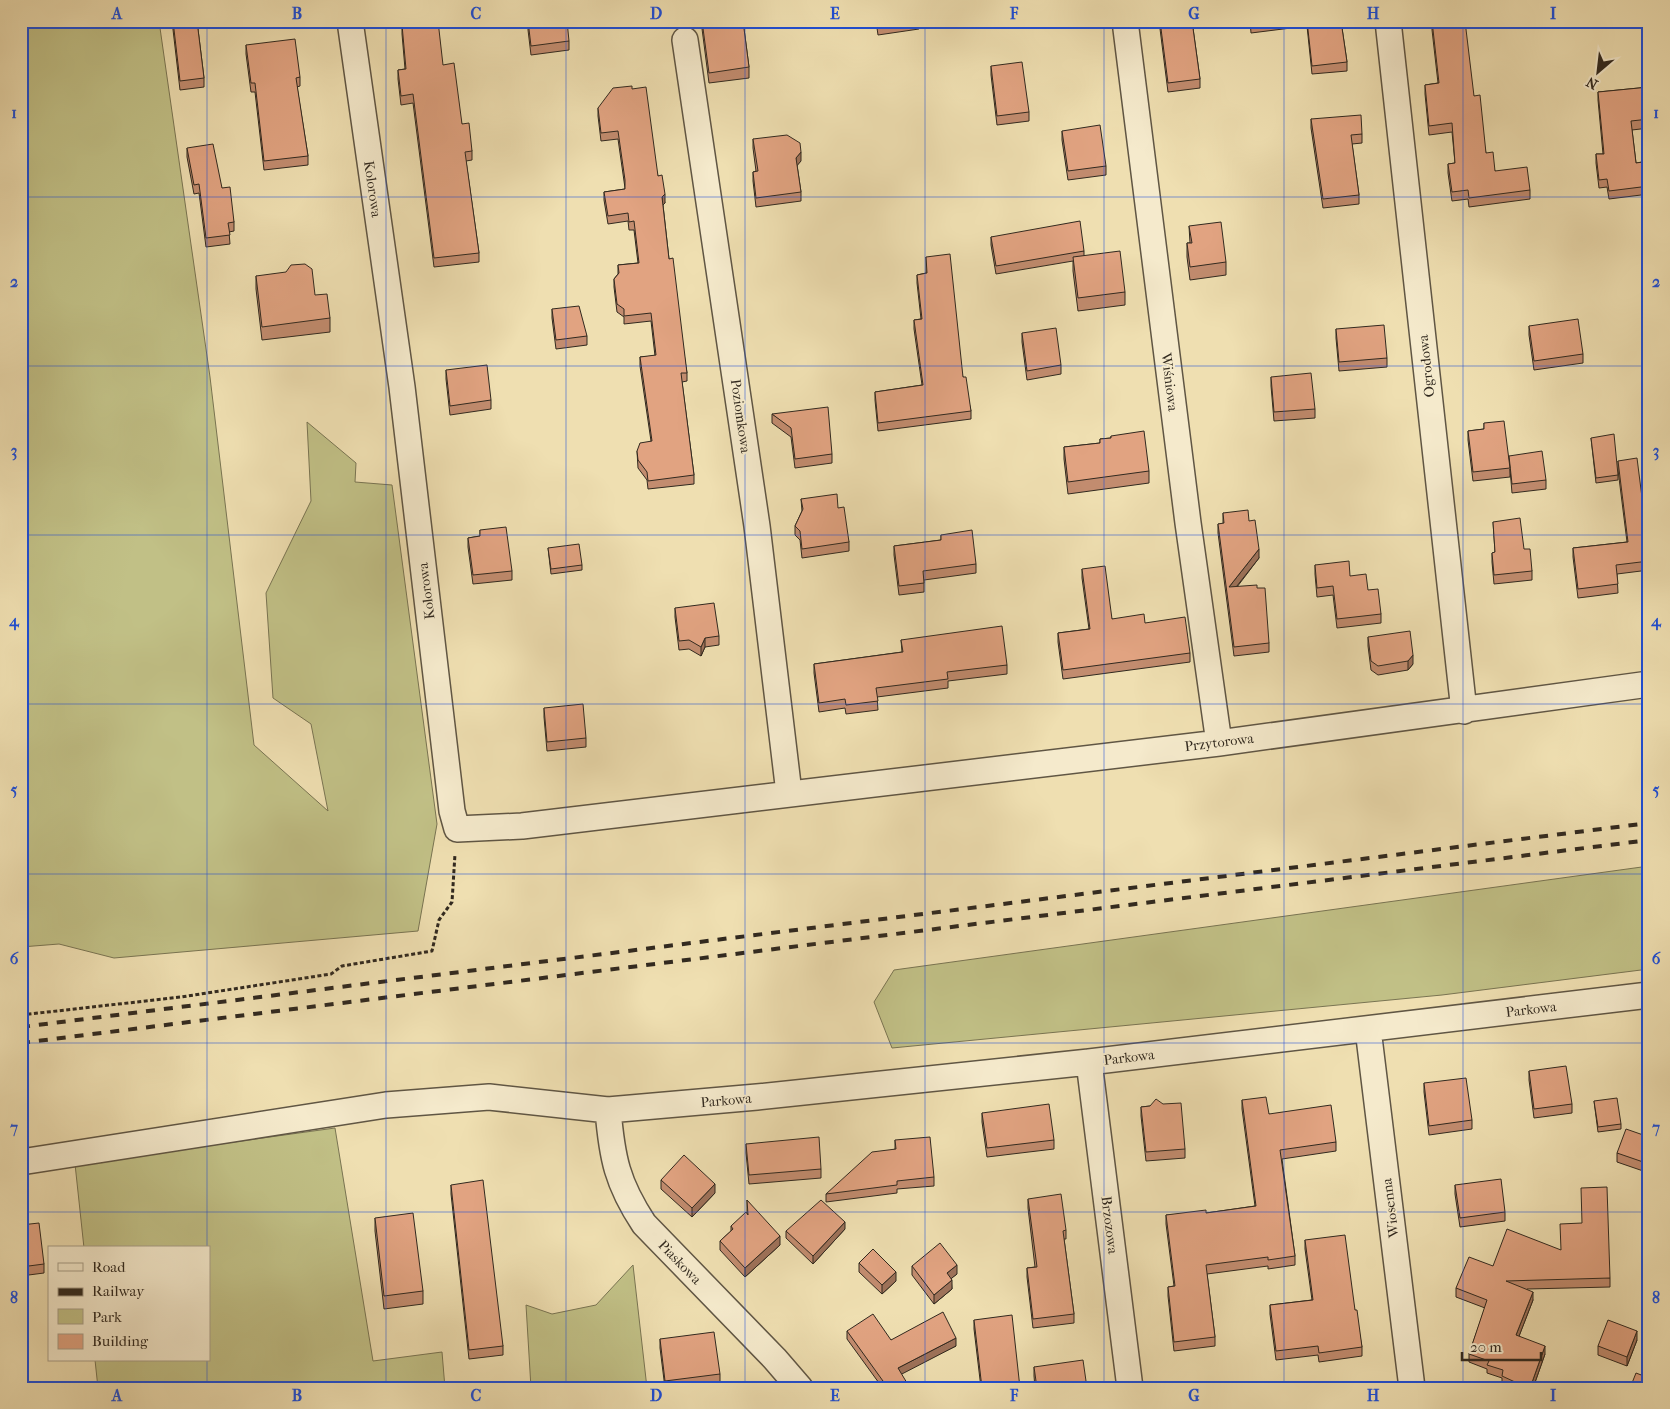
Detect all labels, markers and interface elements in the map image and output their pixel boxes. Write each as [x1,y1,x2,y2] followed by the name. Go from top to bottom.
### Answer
[111,4,123,23] text: A
[292,4,302,23] text: B
[471,4,482,23] text: C
[650,4,662,23] text: D
[830,4,840,23] text: E
[1009,4,1019,23] text: F
[1188,4,1200,23] text: G
[1367,4,1380,23] text: H
[1550,4,1557,23] text: I
[1572,48,1622,98] north arrow
[1583,73,1601,93] text: N
[11,103,17,122] text: 1
[1653,103,1659,122] text: 1
[360,160,385,219] street label: Kolorowa
[10,272,18,291] text: 2
[1652,272,1660,291] text: 2
[1415,333,1438,398] street label: Ogrodowa
[1157,351,1182,413] street label: Wiśniowa
[727,378,754,455] street label: Poziomkowa
[11,441,17,461] text: 3
[1653,441,1659,461] text: 3
[415,561,438,620] street label: Kolorowa
[8,611,20,631] text: 4
[1650,611,1662,631] text: 4
[1184,730,1255,755] street label: Przytorowa
[11,780,18,799] text: 5
[1653,780,1660,799] text: 5
[10,949,19,968] text: 6
[1652,949,1661,968] text: 6
[1505,998,1558,1021] street label: Parkowa
[1103,1046,1156,1069] street label: Parkowa
[700,1090,753,1111] street label: Parkowa
[9,1118,18,1137] text: 7
[1651,1118,1660,1137] text: 7
[1378,1177,1403,1240] street label: Wiosenna
[1098,1195,1122,1255] street label: Brzozowa
[655,1237,705,1288] street label: Piaskowa
[48,1246,210,1362] legend
[92,1258,126,1276] text: Road
[92,1282,145,1300] text: Railway
[10,1288,18,1307] text: 8
[1652,1288,1660,1307] text: 8
[92,1308,122,1326] text: Park
[1462,1329,1541,1361] scale bar
[92,1332,149,1350] text: Building
[1470,1338,1502,1356] text: 20 m
[111,1386,123,1405] text: A
[292,1386,302,1405] text: B
[471,1386,482,1405] text: C
[650,1386,662,1405] text: D
[830,1386,840,1405] text: E
[1009,1386,1019,1405] text: F
[1188,1386,1200,1405] text: G
[1367,1386,1380,1405] text: H
[1550,1386,1557,1405] text: I

